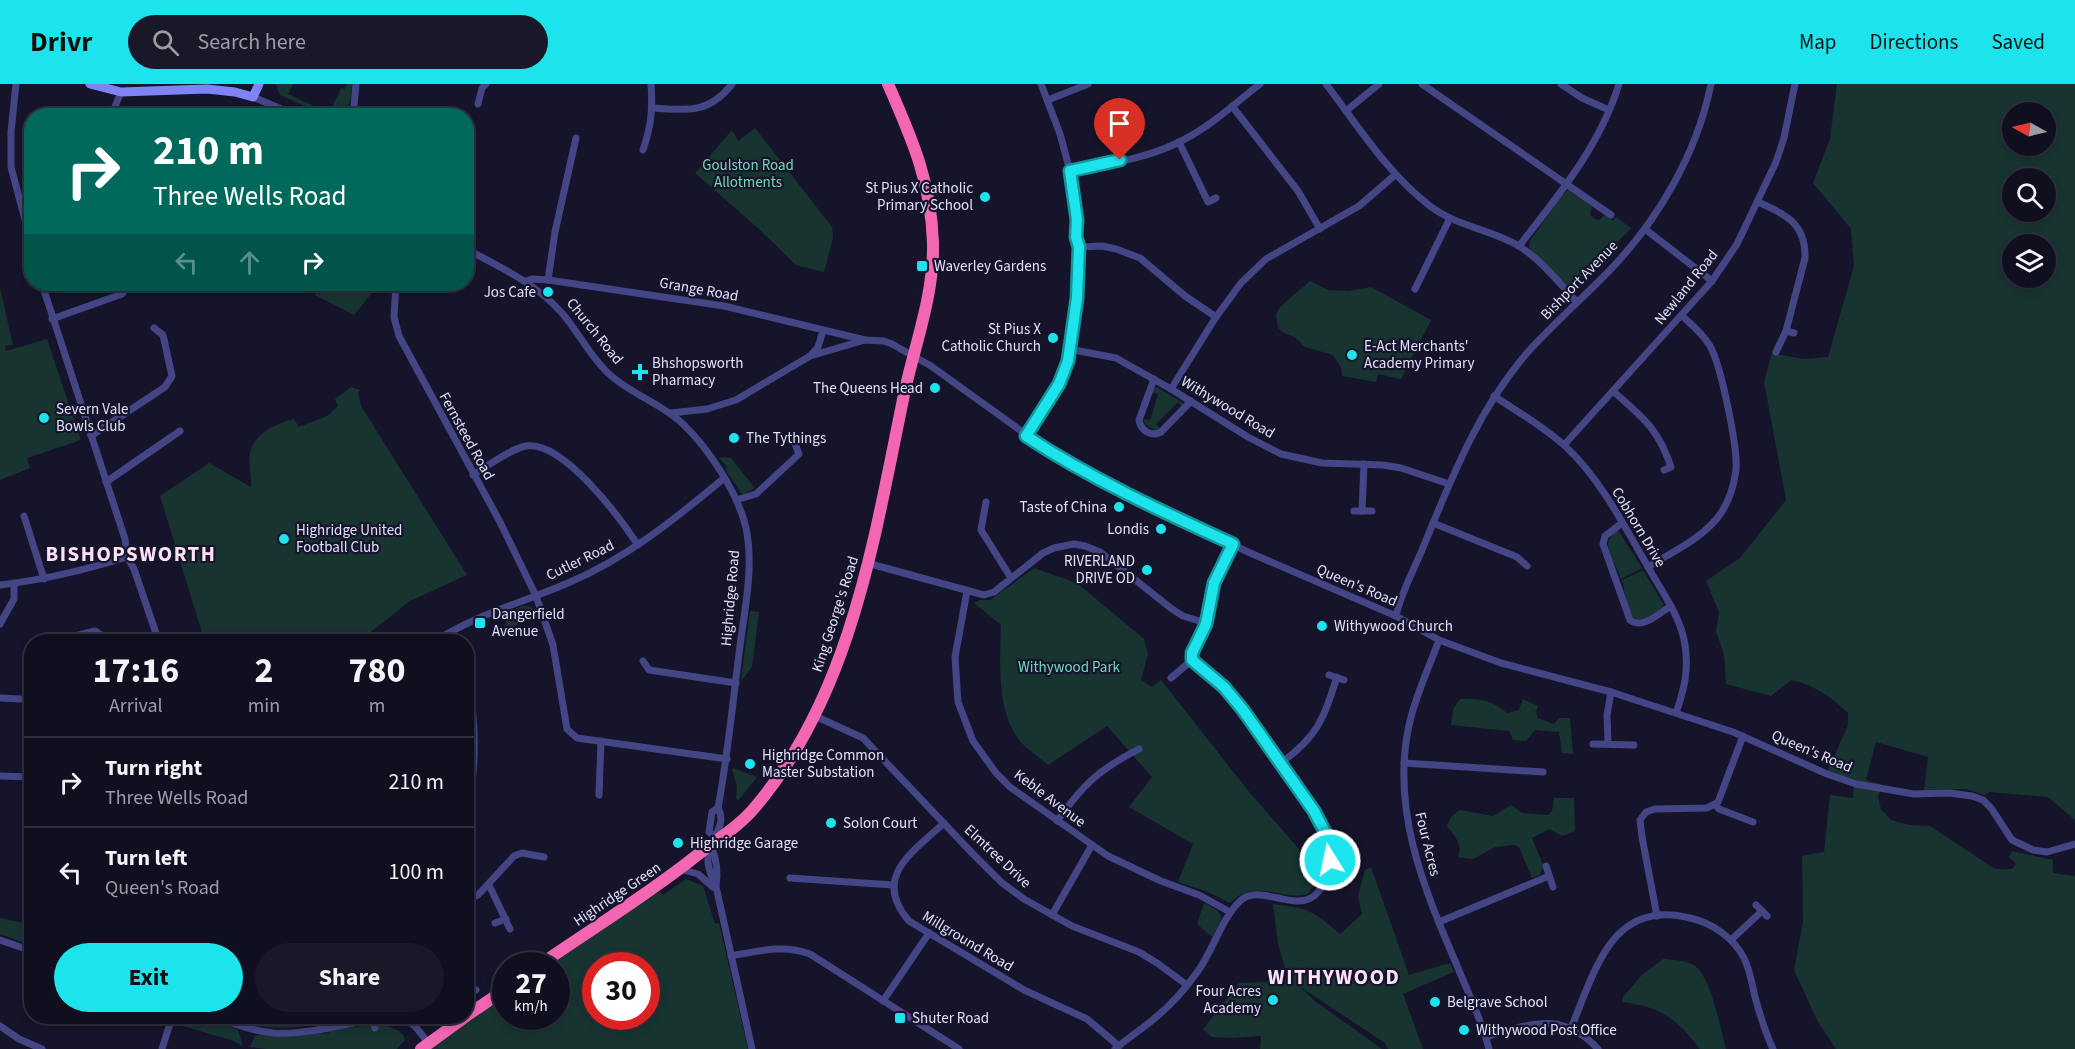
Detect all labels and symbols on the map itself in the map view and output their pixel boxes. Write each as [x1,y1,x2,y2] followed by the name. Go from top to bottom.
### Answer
[1094,98,1145,160] pin
[2002,102,2056,156] north arrow
[702,155,794,193] park label: Goulston Road Allotments
[865,178,973,216] place label: St Pius X Catholic Primary School
[978,190,992,204] marker: St Pius X Catholic Primary School
[1536,236,1623,325] street label: Bishport Avenue
[1650,245,1723,329] street label: Newland Road
[934,256,1046,277] place label: Waverley Gardens
[915,259,929,273] marker: Waverley Gardens
[658,272,740,307] street label: Grange Road
[484,282,536,303] place label: Jos Cafe
[541,285,555,299] marker: Jos Cafe
[561,294,628,369] street label: Church Road
[941,319,1041,357] place label: St Pius X Catholic Church
[1046,331,1060,345] marker: St Pius X Catholic Church
[1364,336,1475,374] place label: E-Act Merchants' Academy Primary
[1345,348,1359,362] marker: E-Act Merchants' Academy Primary
[652,353,743,391] place label: Bhshopsworth Pharmacy
[633,365,647,379] marker: Bhshopsworth Pharmacy
[1177,371,1279,444] street label: Withywood Road
[813,378,923,399] place label: The Queens Head
[928,381,942,395] marker: The Queens Head
[434,389,499,484] street label: Fernsteed Road
[56,399,129,437] place label: Severn Vale Bowls Club
[37,411,51,425] marker: Severn Vale Bowls Club
[746,428,826,449] place label: The Tythings
[727,431,741,445] marker: The Tythings
[1606,483,1671,571] street label: Cobhorn Drive
[1020,497,1107,518] place label: Taste of China
[1112,500,1126,514] marker: Taste of China
[1107,519,1149,540] place label: Londis
[296,520,402,558] place label: Highridge United Football Club
[1154,522,1168,536] marker: Londis
[277,532,291,546] marker: Highridge United Football Club
[543,535,618,586] street label: Cutler Road
[46,539,216,569] district label: BISHOPSWORTH
[716,549,745,647] street label: Highridge Road
[1064,551,1135,589] place label: RIVERLAND DRIVE OD
[807,553,864,675] street label: King George's Road
[1313,559,1401,612] street label: Queen's Road
[1140,563,1154,577] marker: RIVERLAND DRIVE OD
[492,604,565,642] place label: Dangerfield Avenue
[473,616,487,630] marker: Dangerfield Avenue
[1334,616,1453,637] place label: Withywood Church
[1315,619,1329,633] marker: Withywood Church
[1018,657,1121,678] park label: Withywood Park
[1768,725,1856,778] street label: Queen's Road
[762,745,884,783] place label: Highridge Common Master Substation
[743,757,757,771] marker: Highridge Common Master Substation
[1010,764,1090,832] street label: Keble Avenue
[1409,810,1446,878] street label: Four Acres
[843,813,917,834] place label: Solon Court
[824,816,838,830] marker: Solon Court
[960,820,1036,893] street label: Elmtree Drive
[1298,828,1362,892] position arrow
[690,833,798,854] place label: Highridge Garage
[671,836,685,850] marker: Highridge Garage
[569,857,665,932] street label: Highridge Green
[918,906,1017,977] street label: Millground Road
[582,952,660,1030] speed limit sign: 30
[1268,962,1400,992] district label: WITHYWOOD
[1196,981,1261,1019] place label: Four Acres Academy
[1447,992,1548,1013] place label: Belgrave School
[1266,993,1280,1007] marker: Four Acres Academy
[1428,995,1442,1009] marker: Belgrave School
[912,1008,989,1029] place label: Shuter Road
[893,1011,907,1025] marker: Shuter Road
[1476,1020,1617,1041] place label: Withywood Post Office
[1457,1023,1471,1037] marker: Withywood Post Office

